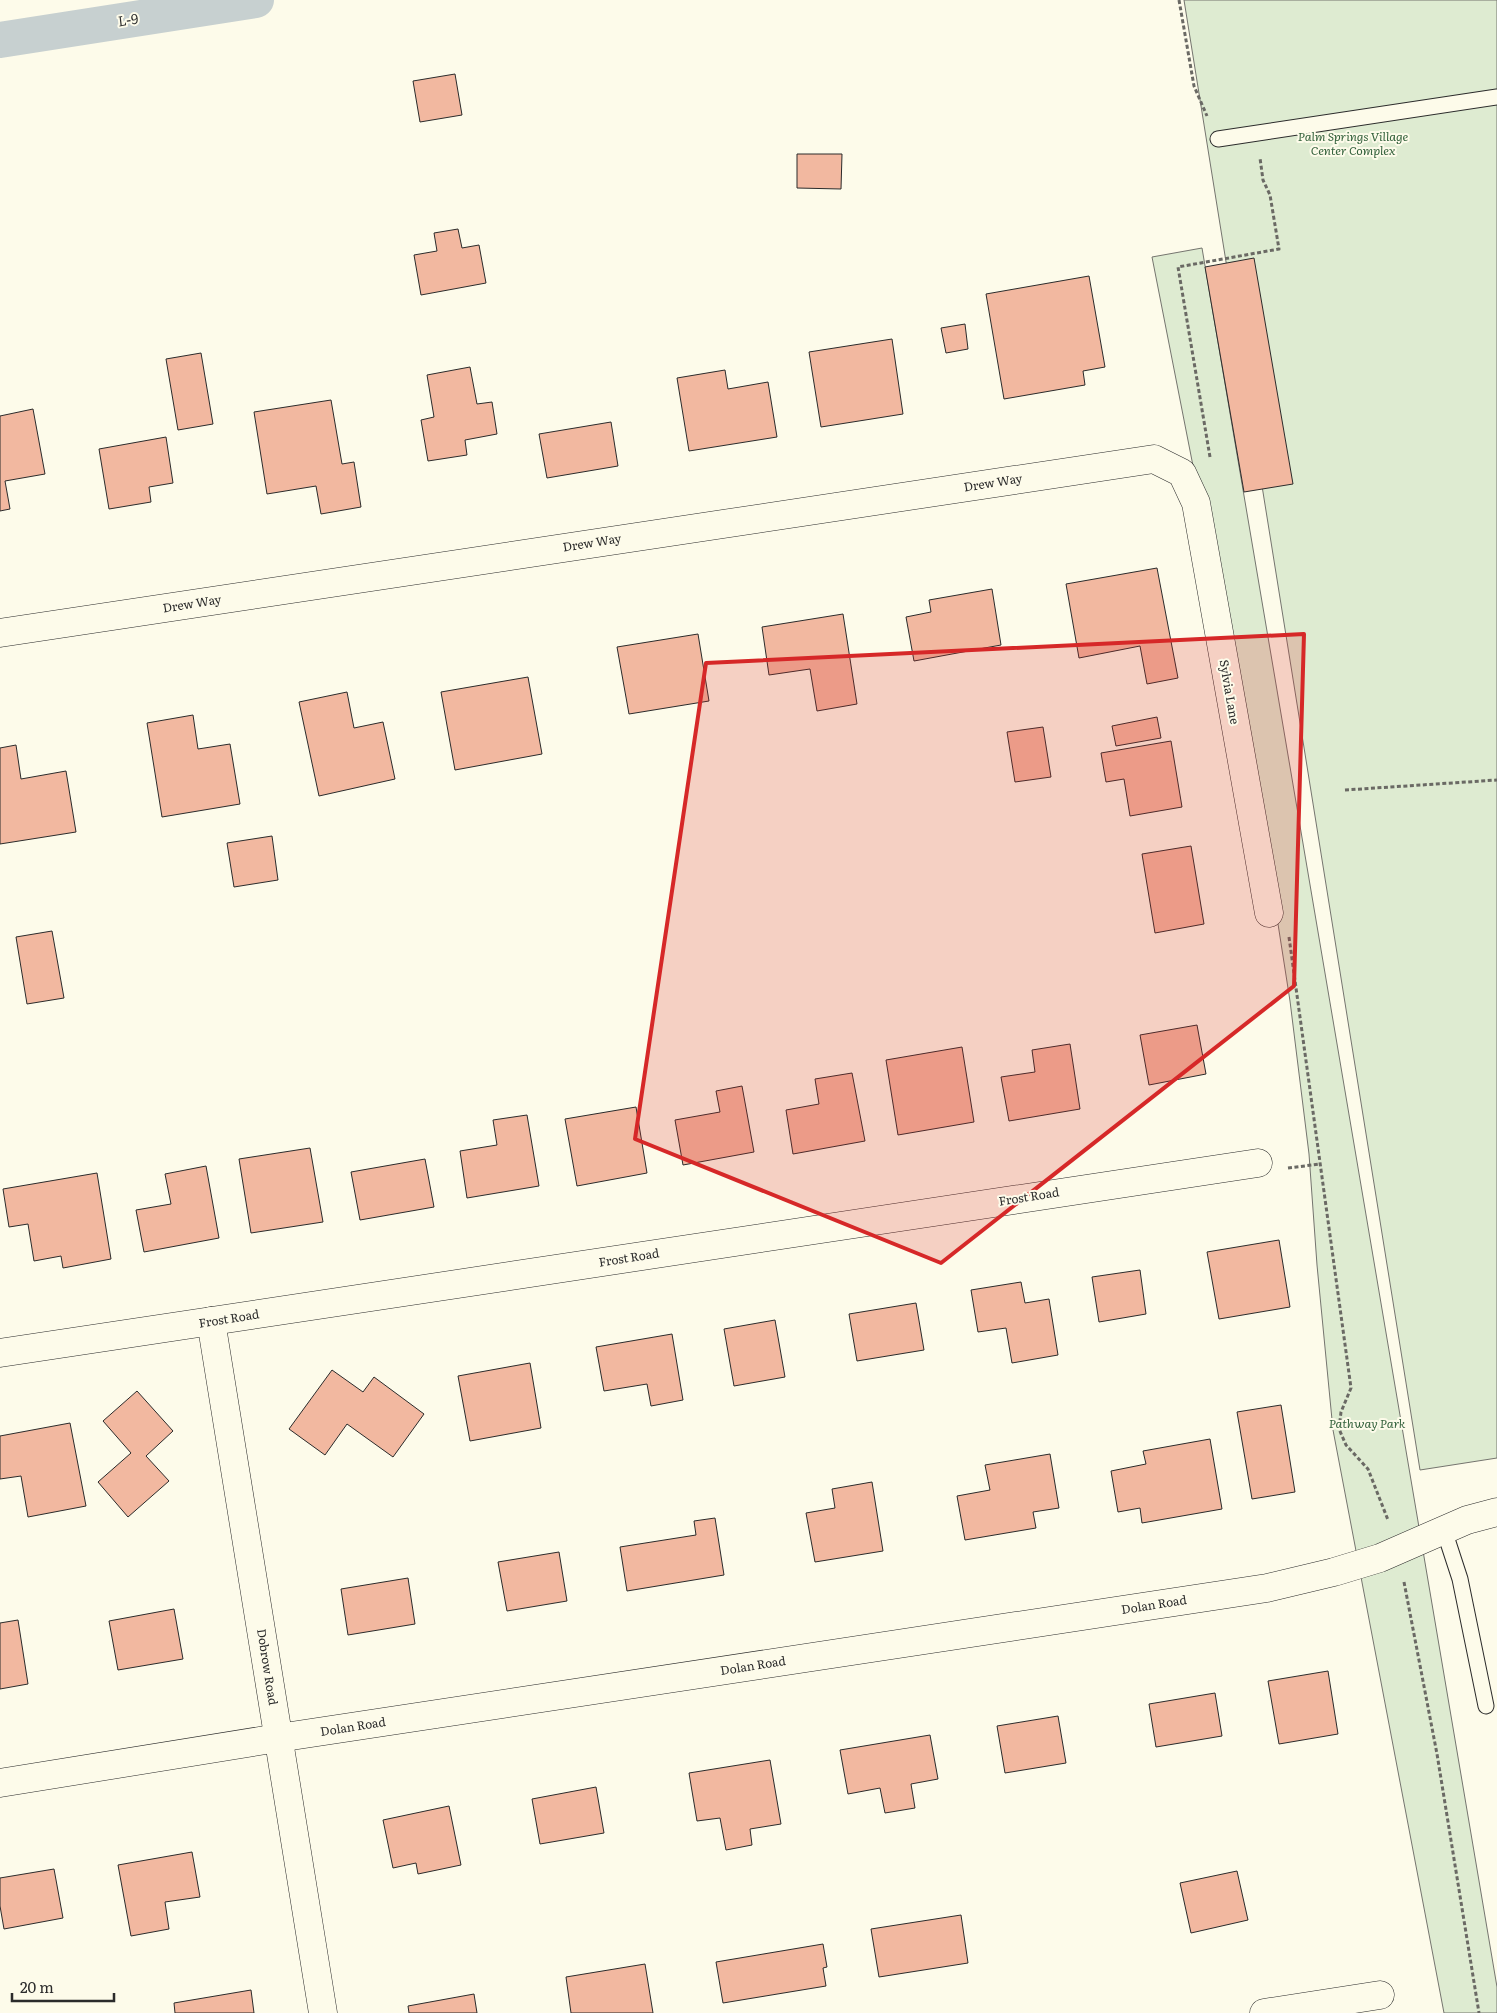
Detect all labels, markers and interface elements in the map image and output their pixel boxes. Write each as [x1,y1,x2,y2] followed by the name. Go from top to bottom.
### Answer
[116,7,140,30] water label: L-9
[1298,127,1408,159] park label: Palm Springs Village Center Complex
[962,468,1024,496] street label: Drew Way
[561,528,623,556] street label: Drew Way
[161,589,223,617] street label: Drew Way
[1215,658,1245,725] street label: Sylvia Lane
[997,1182,1061,1210] street label: Frost Road
[597,1243,661,1271] street label: Frost Road
[197,1304,261,1332] street label: Frost Road
[1329,1414,1406,1432] park label: Pathway Park
[1120,1590,1188,1618] street label: Dolan Road
[253,1627,283,1707] street label: Dobrow Road
[719,1651,787,1679] street label: Dolan Road
[319,1712,387,1740] street label: Dolan Road
[12,1970,115,2002] scale bar
[20,1975,54,1998] text: 20 m

